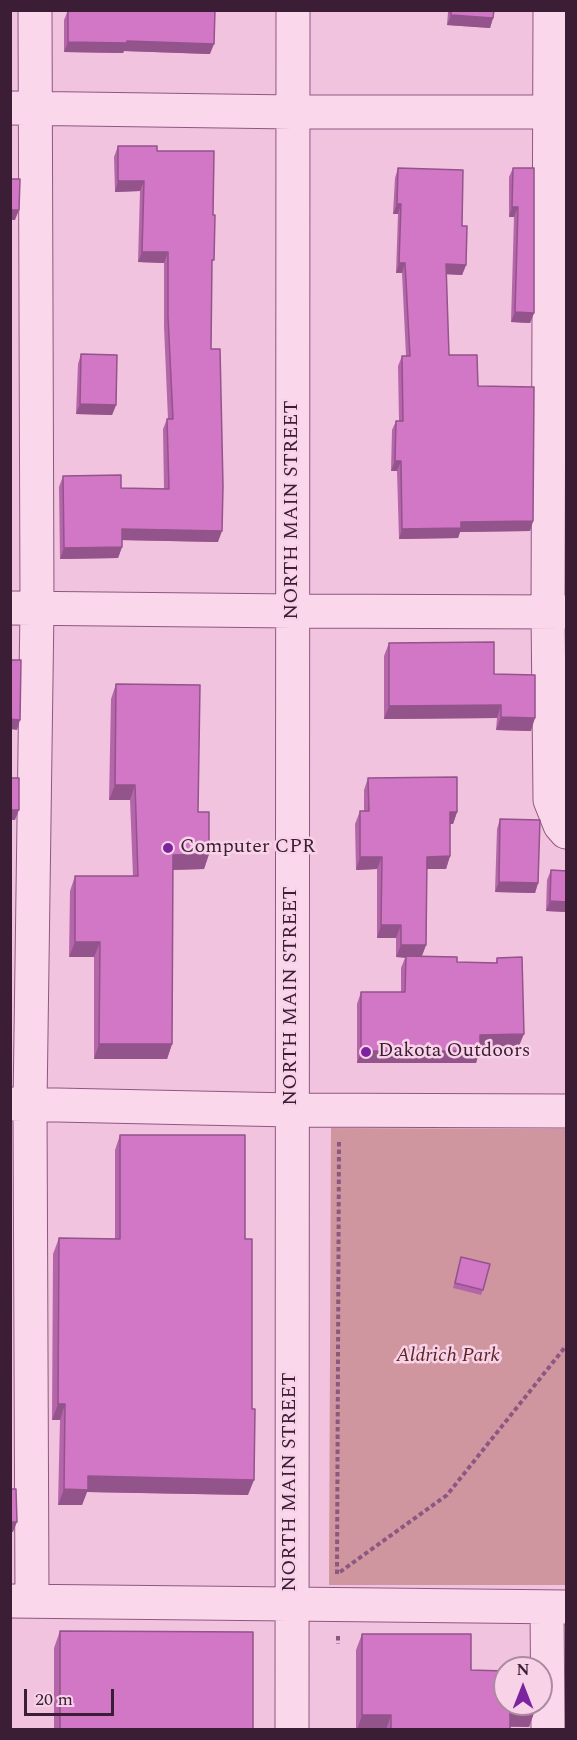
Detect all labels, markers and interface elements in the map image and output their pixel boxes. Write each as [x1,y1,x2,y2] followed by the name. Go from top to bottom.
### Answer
[281,400,305,620] street label: NORTH MAIN STREET
[180,836,315,860] place label: Computer CPR
[161,841,175,855] marker: Computer CPR
[280,886,304,1106] street label: NORTH MAIN STREET
[378,1040,530,1064] place label: Dakota Outdoors
[359,1045,373,1059] marker: Dakota Outdoors
[396,1345,500,1369] park label: Aldrich Park
[279,1372,303,1592] street label: NORTH MAIN STREET
[493,1656,553,1716] north arrow
[516,1658,530,1682] text: N
[27,1677,117,1715] scale bar
[35,1686,73,1713] text: 20 m

